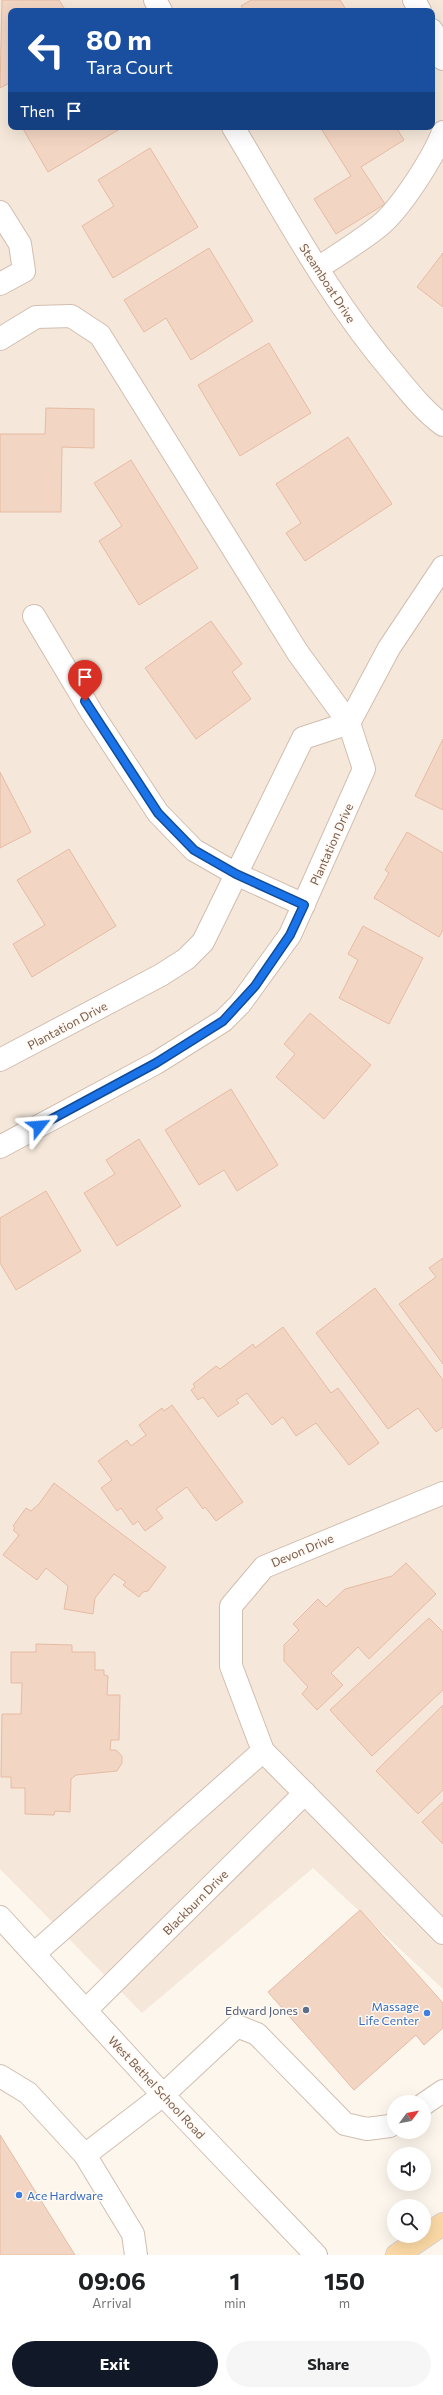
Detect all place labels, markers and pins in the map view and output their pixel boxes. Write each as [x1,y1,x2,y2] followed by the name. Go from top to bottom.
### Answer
[68,660,102,701] pin
[359,1999,419,2027] place label: Massage Life Center
[225,2003,298,2018] place label: Edward Jones
[301,2005,311,2015] marker: Edward Jones
[422,2008,432,2018] marker: Massage Life Center
[27,2188,103,2202] place label: Ace Hardware
[14,2190,24,2200] marker: Ace Hardware

